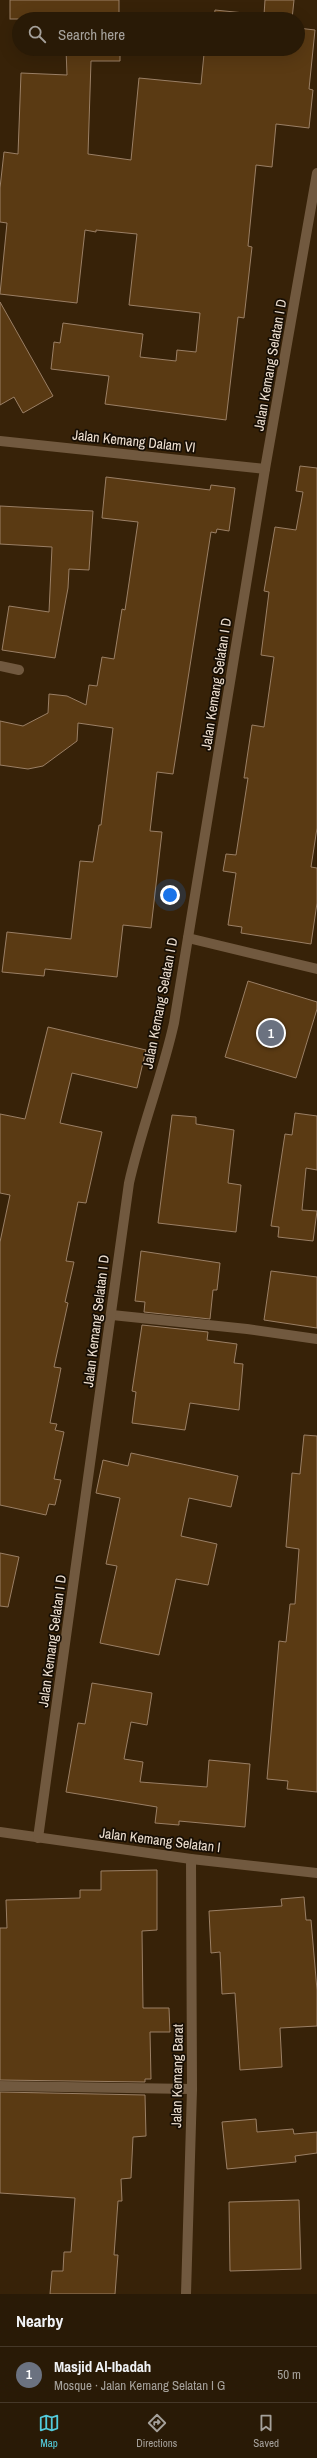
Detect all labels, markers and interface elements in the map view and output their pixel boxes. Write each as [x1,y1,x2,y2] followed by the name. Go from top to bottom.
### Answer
[12,12,305,56] search box
[26,23,48,45] icon: search
[58,24,125,45] text: Search here
[250,298,290,432] street label: Jalan Kemang Selatan I D
[71,426,197,456] street label: Jalan Kemang Dalam VI
[197,617,235,751] street label: Jalan Kemang Selatan I D
[160,885,180,905] your location
[138,936,182,1070] street label: Jalan Kemang Selatan I D
[258,1018,284,1048] pin: 1
[79,1254,113,1388] street label: Jalan Kemang Selatan I D
[34,1574,70,1708] street label: Jalan Kemang Selatan I D
[98,1824,222,1856] street label: Jalan Kemang Selatan I
[167,2024,187,2128] street label: Jalan Kemang Barat
[16,2309,63,2332] text: Nearby
[54,2356,151,2377] text: Masjid Al-Ibadah
[26,2366,32,2383] text: 1
[277,2366,301,2383] text: 50 m
[54,2377,225,2394] text: Mosque · Jalan Kemang Selatan I G
[38,2412,60,2450] tab: Map
[136,2412,177,2450] tab: Directions
[253,2412,279,2450] tab: Saved

